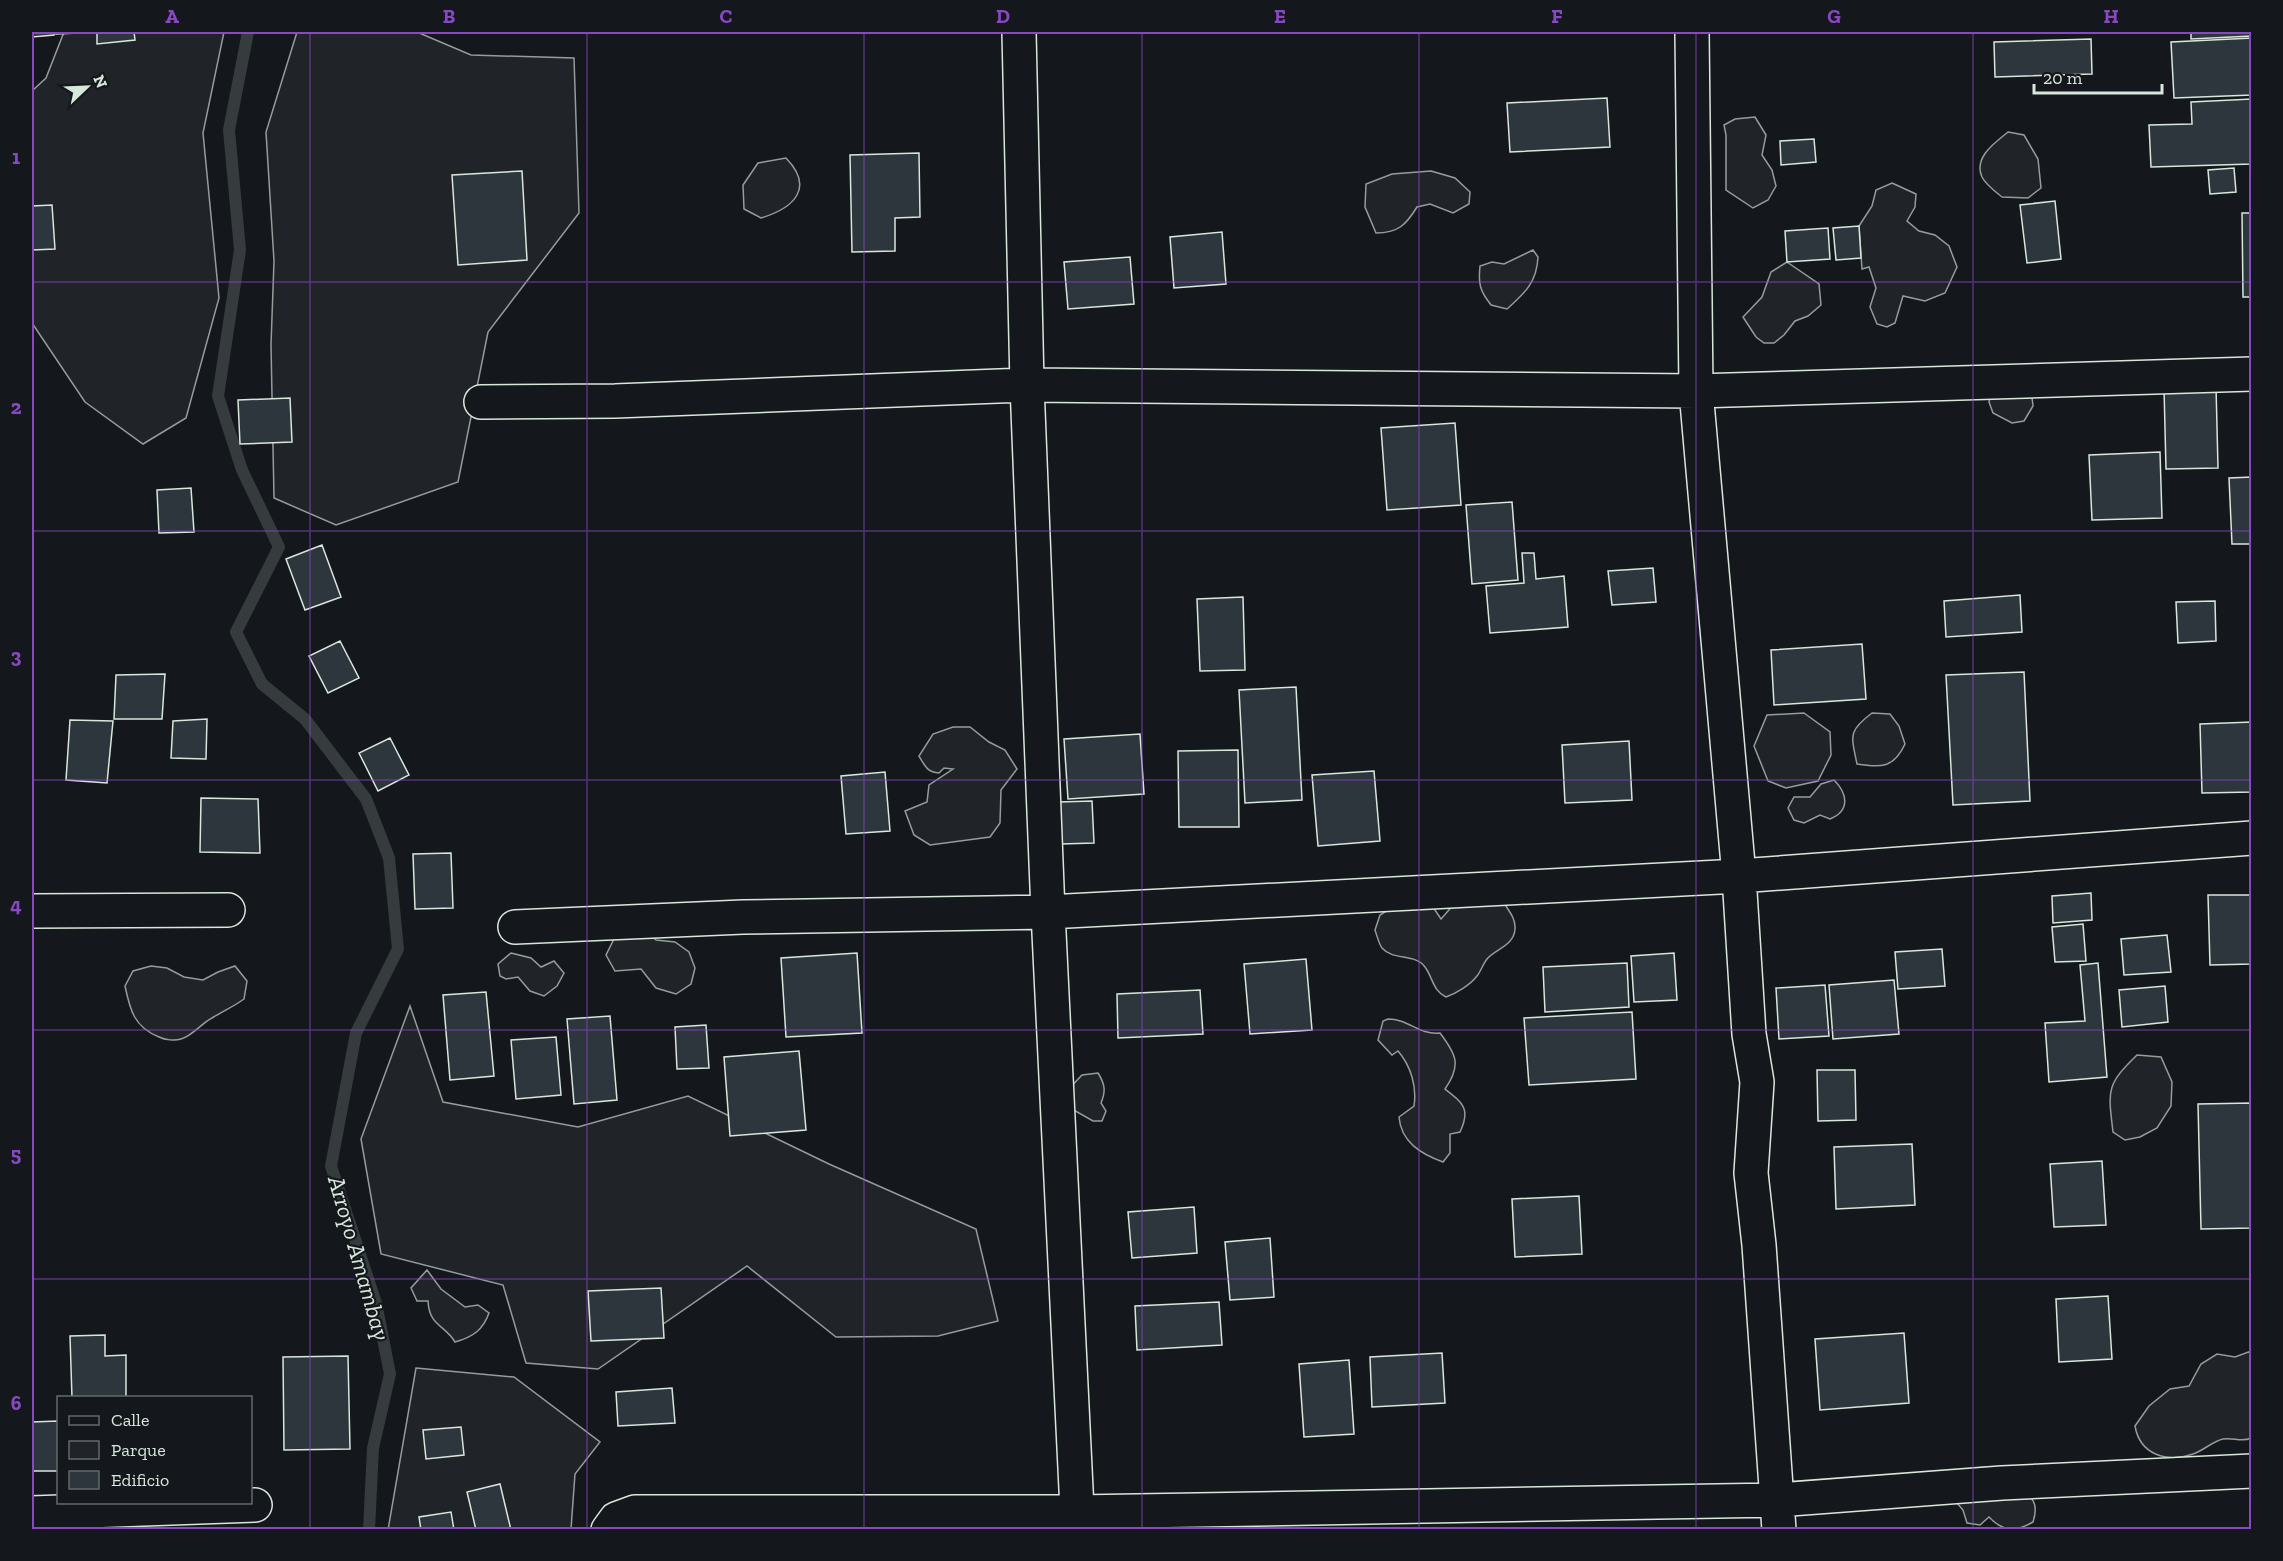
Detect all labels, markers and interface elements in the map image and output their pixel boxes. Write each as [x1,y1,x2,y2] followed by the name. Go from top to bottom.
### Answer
[165,4,179,28] text: A
[443,4,455,28] text: B
[720,4,733,28] text: C
[996,4,1010,28] text: D
[1274,4,1286,28] text: E
[1551,4,1563,28] text: F
[1827,4,1841,28] text: G
[2103,4,2119,28] text: H
[57,57,117,117] north arrow
[2034,57,2162,95] scale bar
[2043,67,2083,89] text: 20 m
[89,72,111,91] text: N
[12,145,20,169] text: 1
[11,395,22,419] text: 2
[11,644,22,668] text: 3
[10,893,22,917] text: 4
[11,1142,21,1166] text: 5
[322,1171,397,1344] water label: Arroyo Amambay
[11,1391,22,1415] text: 6
[57,1396,252,1504] legend
[111,1409,149,1431] text: Calle
[111,1439,166,1461] text: Parque
[111,1469,169,1491] text: Edificio

